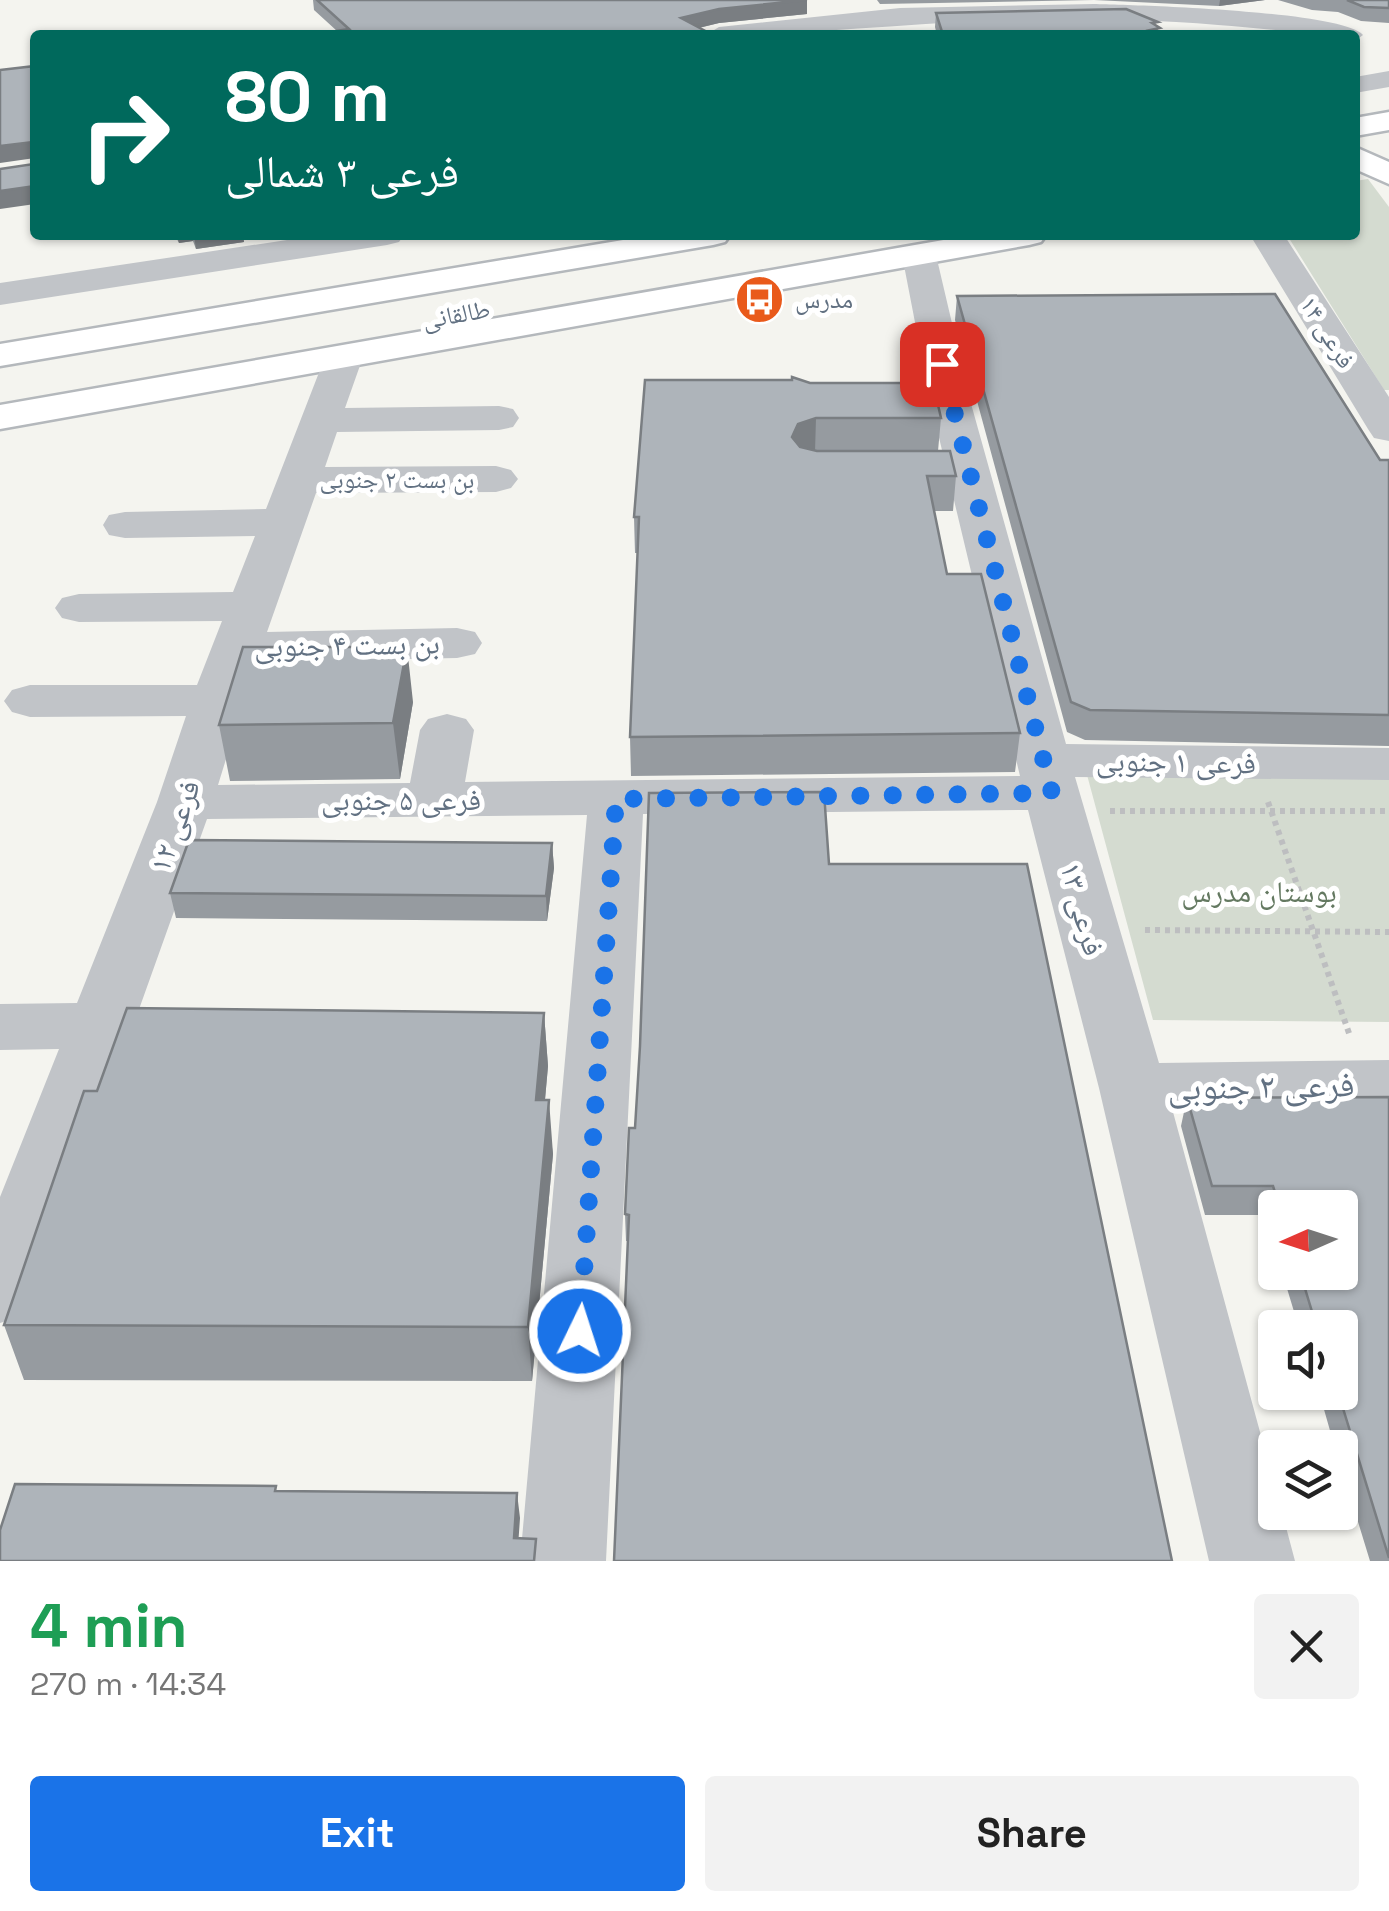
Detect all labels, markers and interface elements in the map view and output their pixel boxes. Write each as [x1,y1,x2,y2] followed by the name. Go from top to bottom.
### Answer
[225,52,390,141] text: 80 m
[60,70,190,200] icon: right
[225,143,459,200] text: فرعی ۳ شمالی
[734,273,786,325] bus stop icon: مدرس
[795,283,853,315] place label: مدرس
[1293,290,1363,374] street label: فرعی ۱۴
[420,292,492,336] street label: طالقانی
[900,322,985,407] pin
[915,337,970,392] icon: arrive
[320,463,474,495] street label: بن بست ۲ جنوبی
[254,623,440,666] street label: بن بست ۴ جنوبی
[1096,741,1256,782] street label: فرعی ۱ جنوبی
[140,774,209,877] street label: فرعی ۱۲
[321,780,481,819] street label: فرعی ۵ جنوبی
[1051,858,1114,960] street label: فرعی ۱۳
[1181,872,1337,911] park label: بوستان مدرس
[1167,1062,1355,1110] street label: فرعی ۲ جنوبی
[1258,1190,1358,1290] north arrow
[1258,1190,1358,1530] map controls
[528,1279,632,1383] position arrow
[1258,1310,1358,1410] button: sound
[1258,1430,1358,1530] button: layers
[30,1588,188,1665] text: 4 min
[1254,1594,1359,1699] button: close
[30,1664,226,1704] text: 270 m · 14:34
[30,1776,685,1891] button: Exit
[705,1776,1359,1891] button: Share

